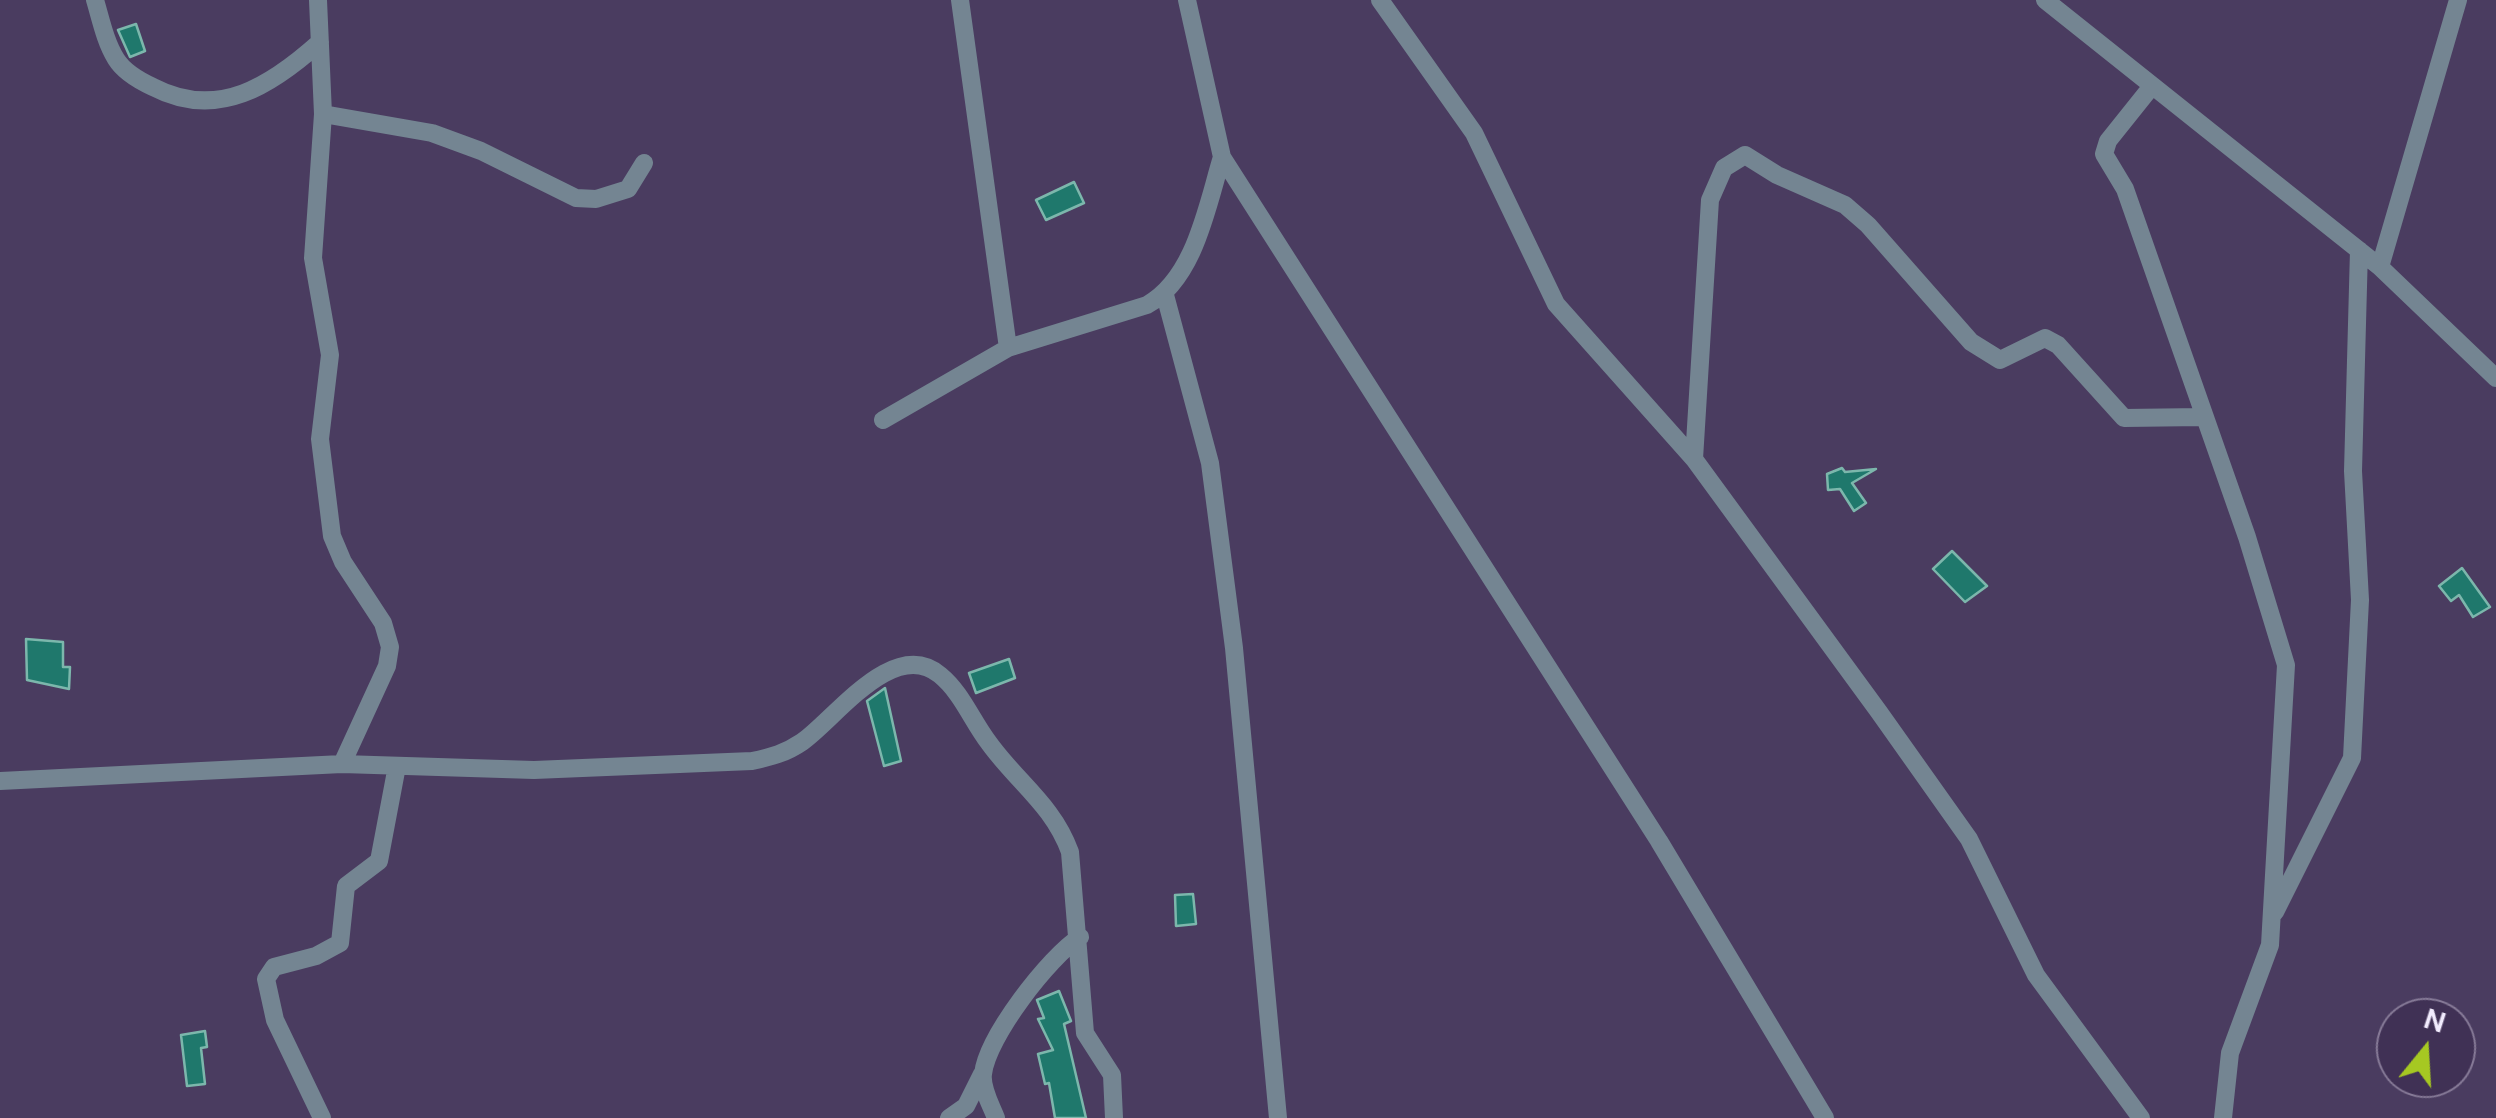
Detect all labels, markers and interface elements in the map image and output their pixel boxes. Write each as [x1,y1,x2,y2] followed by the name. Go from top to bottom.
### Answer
[2376,998,2476,1098] north arrow
[2419,1000,2450,1042] text: N

